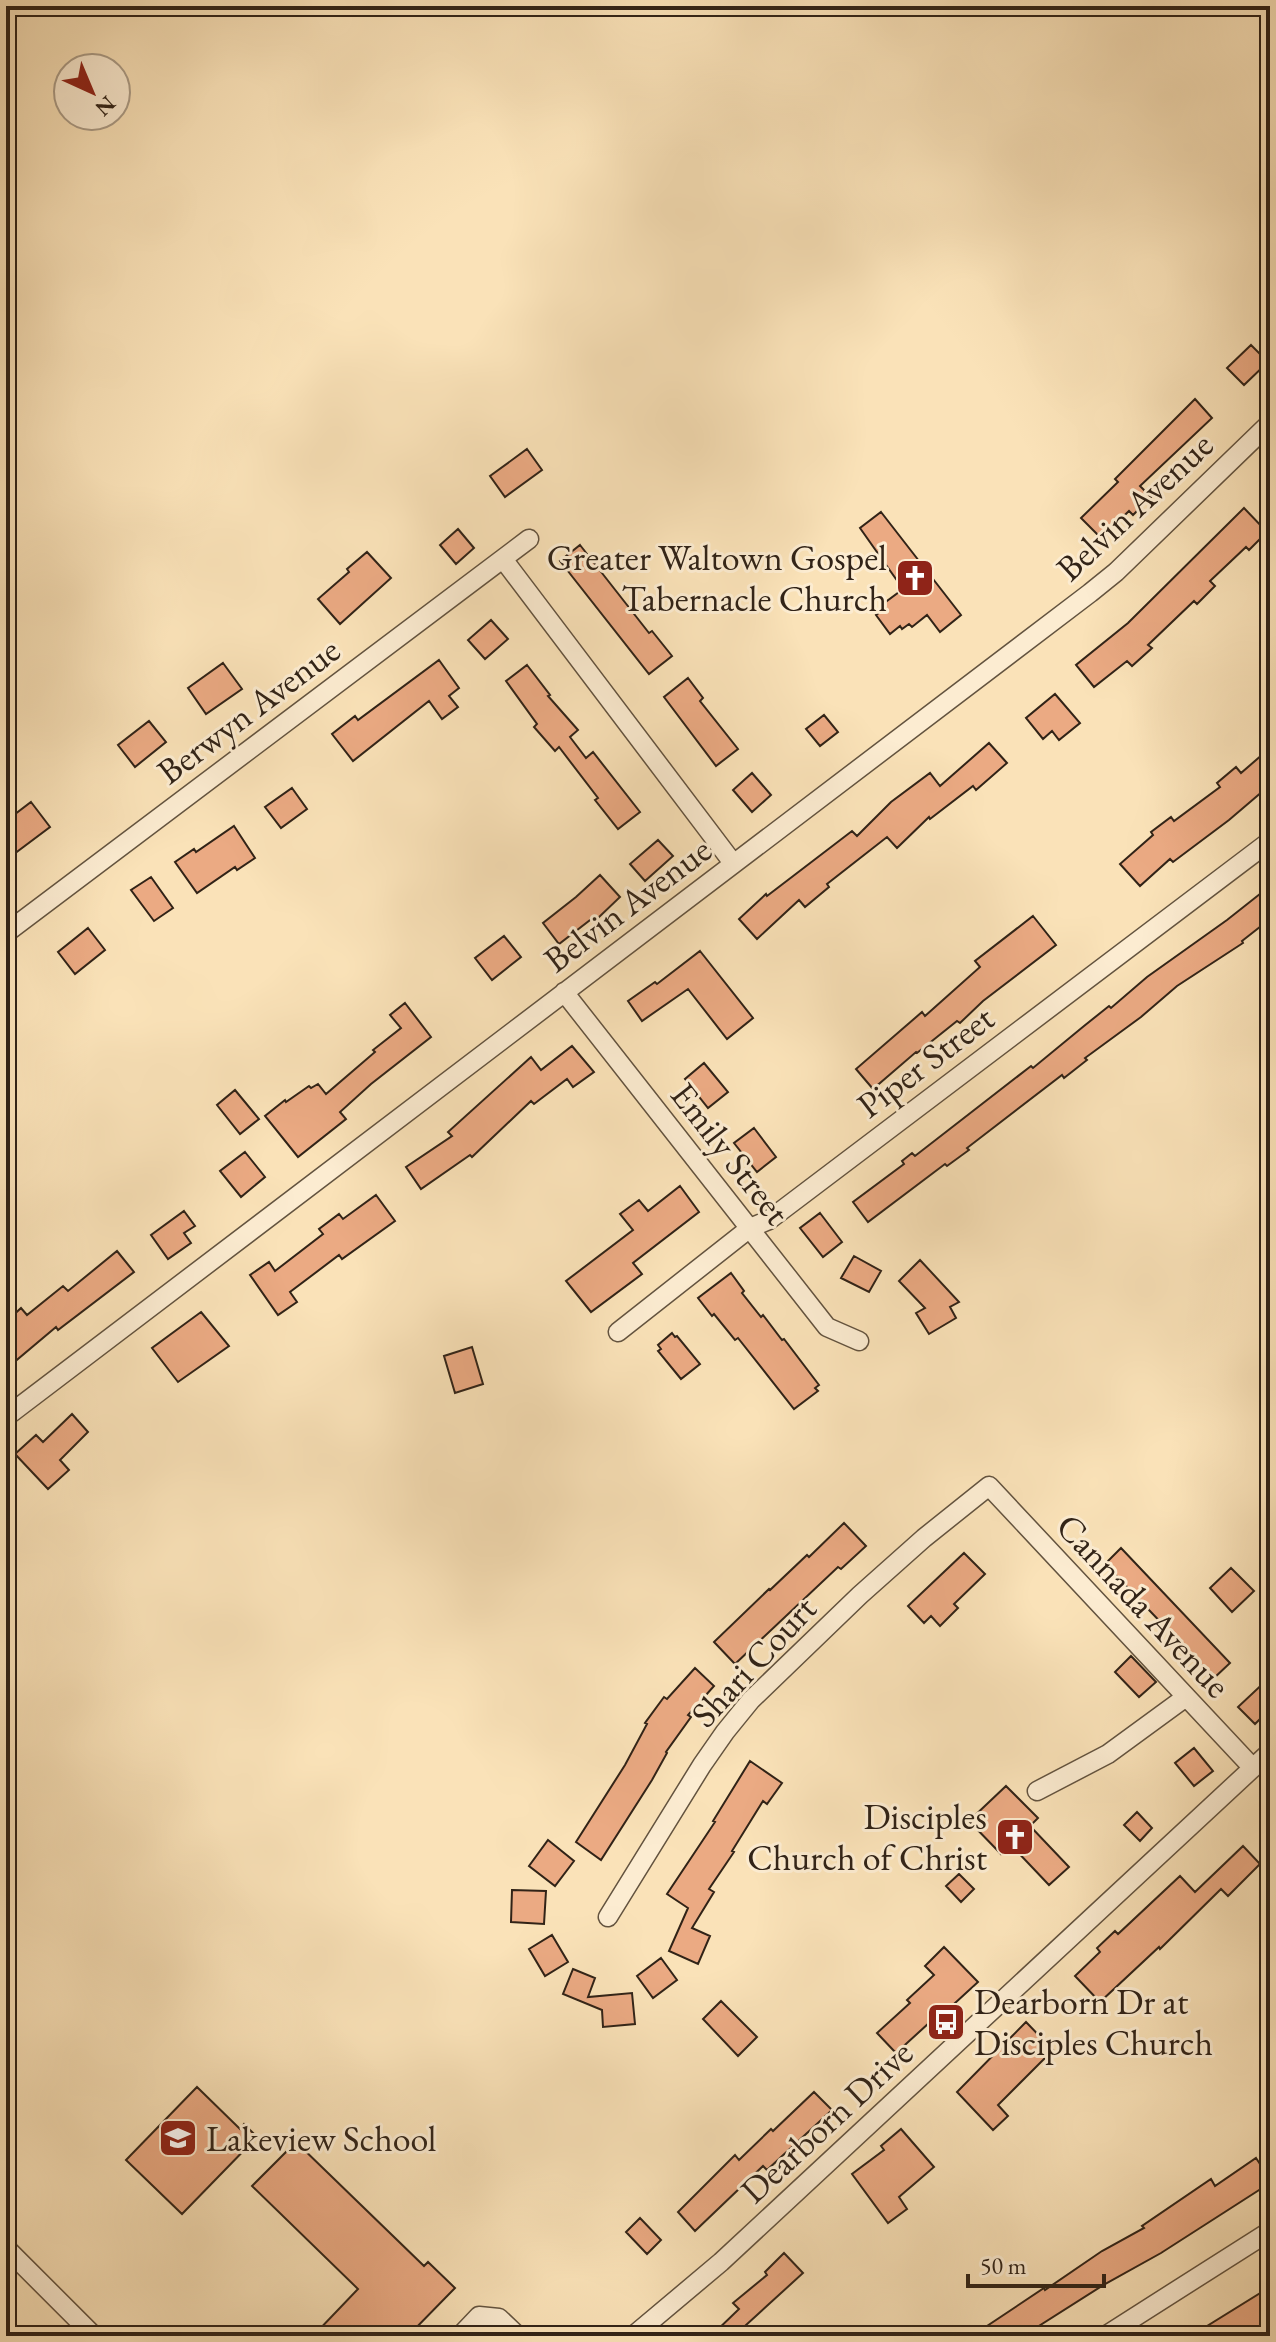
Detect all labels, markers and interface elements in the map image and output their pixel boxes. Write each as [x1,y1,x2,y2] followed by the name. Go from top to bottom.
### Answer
[52,52,132,132] north arrow
[89,89,122,123] text: N
[1046,422,1223,591] street label: Belvin Avenue
[547,534,887,622] place label: Greater Waltown Gospel Tabernacle Church
[894,557,936,599] church icon: Greater Waltown Gospel Tabernacle Church
[147,626,349,795] street label: Berwyn Avenue
[534,826,720,983] street label: Belvin Avenue
[847,994,1004,1128] street label: Piper Street
[660,1073,801,1234] street label: Emily Street
[1046,1503,1241,1707] street label: Cannada Avenue
[680,1585,827,1737] street label: Shari Court
[747,1793,988,1881] place label: Disciples Church of Christ
[994,1816,1036,1858] church icon: Disciples Church of Christ
[974,1978,1213,2066] place label: Dearborn Dr at Disciples Church
[925,2001,967,2043] bus stop icon: Dearborn Dr at Disciples Church
[730,2029,922,2213] street label: Dearborn Drive
[206,2115,436,2162] place label: Lakeview School
[157,2117,199,2159] school or university icon: Lakeview School
[968,2238,1104,2288] scale bar
[980,2250,1027,2281] text: 50 m

